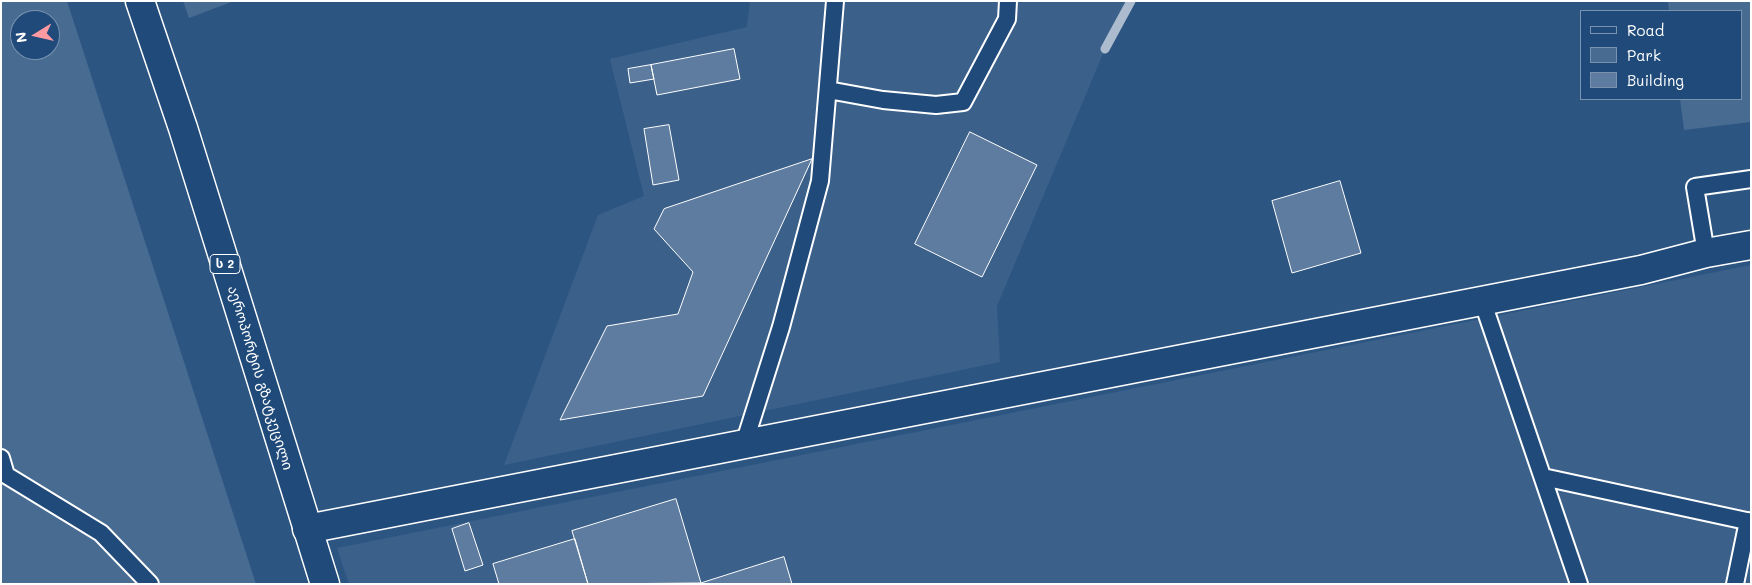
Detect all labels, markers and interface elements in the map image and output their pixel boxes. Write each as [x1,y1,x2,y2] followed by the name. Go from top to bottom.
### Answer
[10,10,60,60] north arrow
[1580,10,1742,100] legend
[1627,20,1664,40] text: Road
[10,31,31,44] text: N
[1627,45,1661,65] text: Park
[1627,70,1684,90] text: Building
[210,254,240,274] road number: ს 2
[224,284,296,472] street label: აეროპორტის გზატკეცილი

